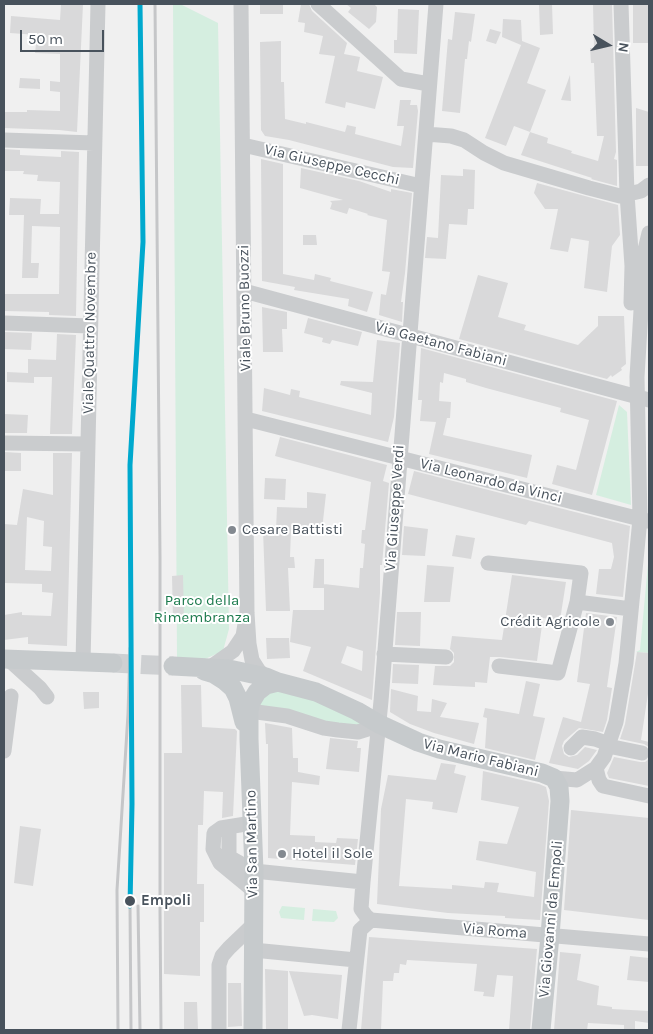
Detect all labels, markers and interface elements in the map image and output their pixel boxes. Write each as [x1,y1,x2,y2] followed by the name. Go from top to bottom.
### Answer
[22,20,106,52] scale bar
[583,20,633,70] north arrow
[28,30,63,48] text: 50 m
[614,41,632,54] text: N
[263,141,401,189] street label: Via Giuseppe Cecchi
[235,245,255,371] street label: Viale Bruno Buozzi
[80,252,100,414] street label: Viale Quattro Novembre
[373,318,509,370] street label: Via Gaetano Fabiani
[382,444,408,572] street label: Via Giuseppe Verdi
[418,455,564,507] street label: Via Leonardo da Vinci
[242,521,343,539] place label: Cesare Battisti
[226,524,238,536] marker: Cesare Battisti
[154,592,250,627] park label: Parco della Rimembranza
[500,613,600,631] place label: Crédit Agricole
[604,616,616,628] marker: Crédit Agricole
[421,735,541,781] street label: Via Mario Fabiani
[242,790,262,898] street label: Via San Martino
[535,840,567,998] street label: Via Giovanni da Empoli
[292,845,373,863] place label: Hotel il Sole
[276,848,288,860] marker: Hotel il Sole
[141,892,191,910] place label: Empoli
[123,894,137,908] marker: Empoli
[462,919,528,943] street label: Via Roma

